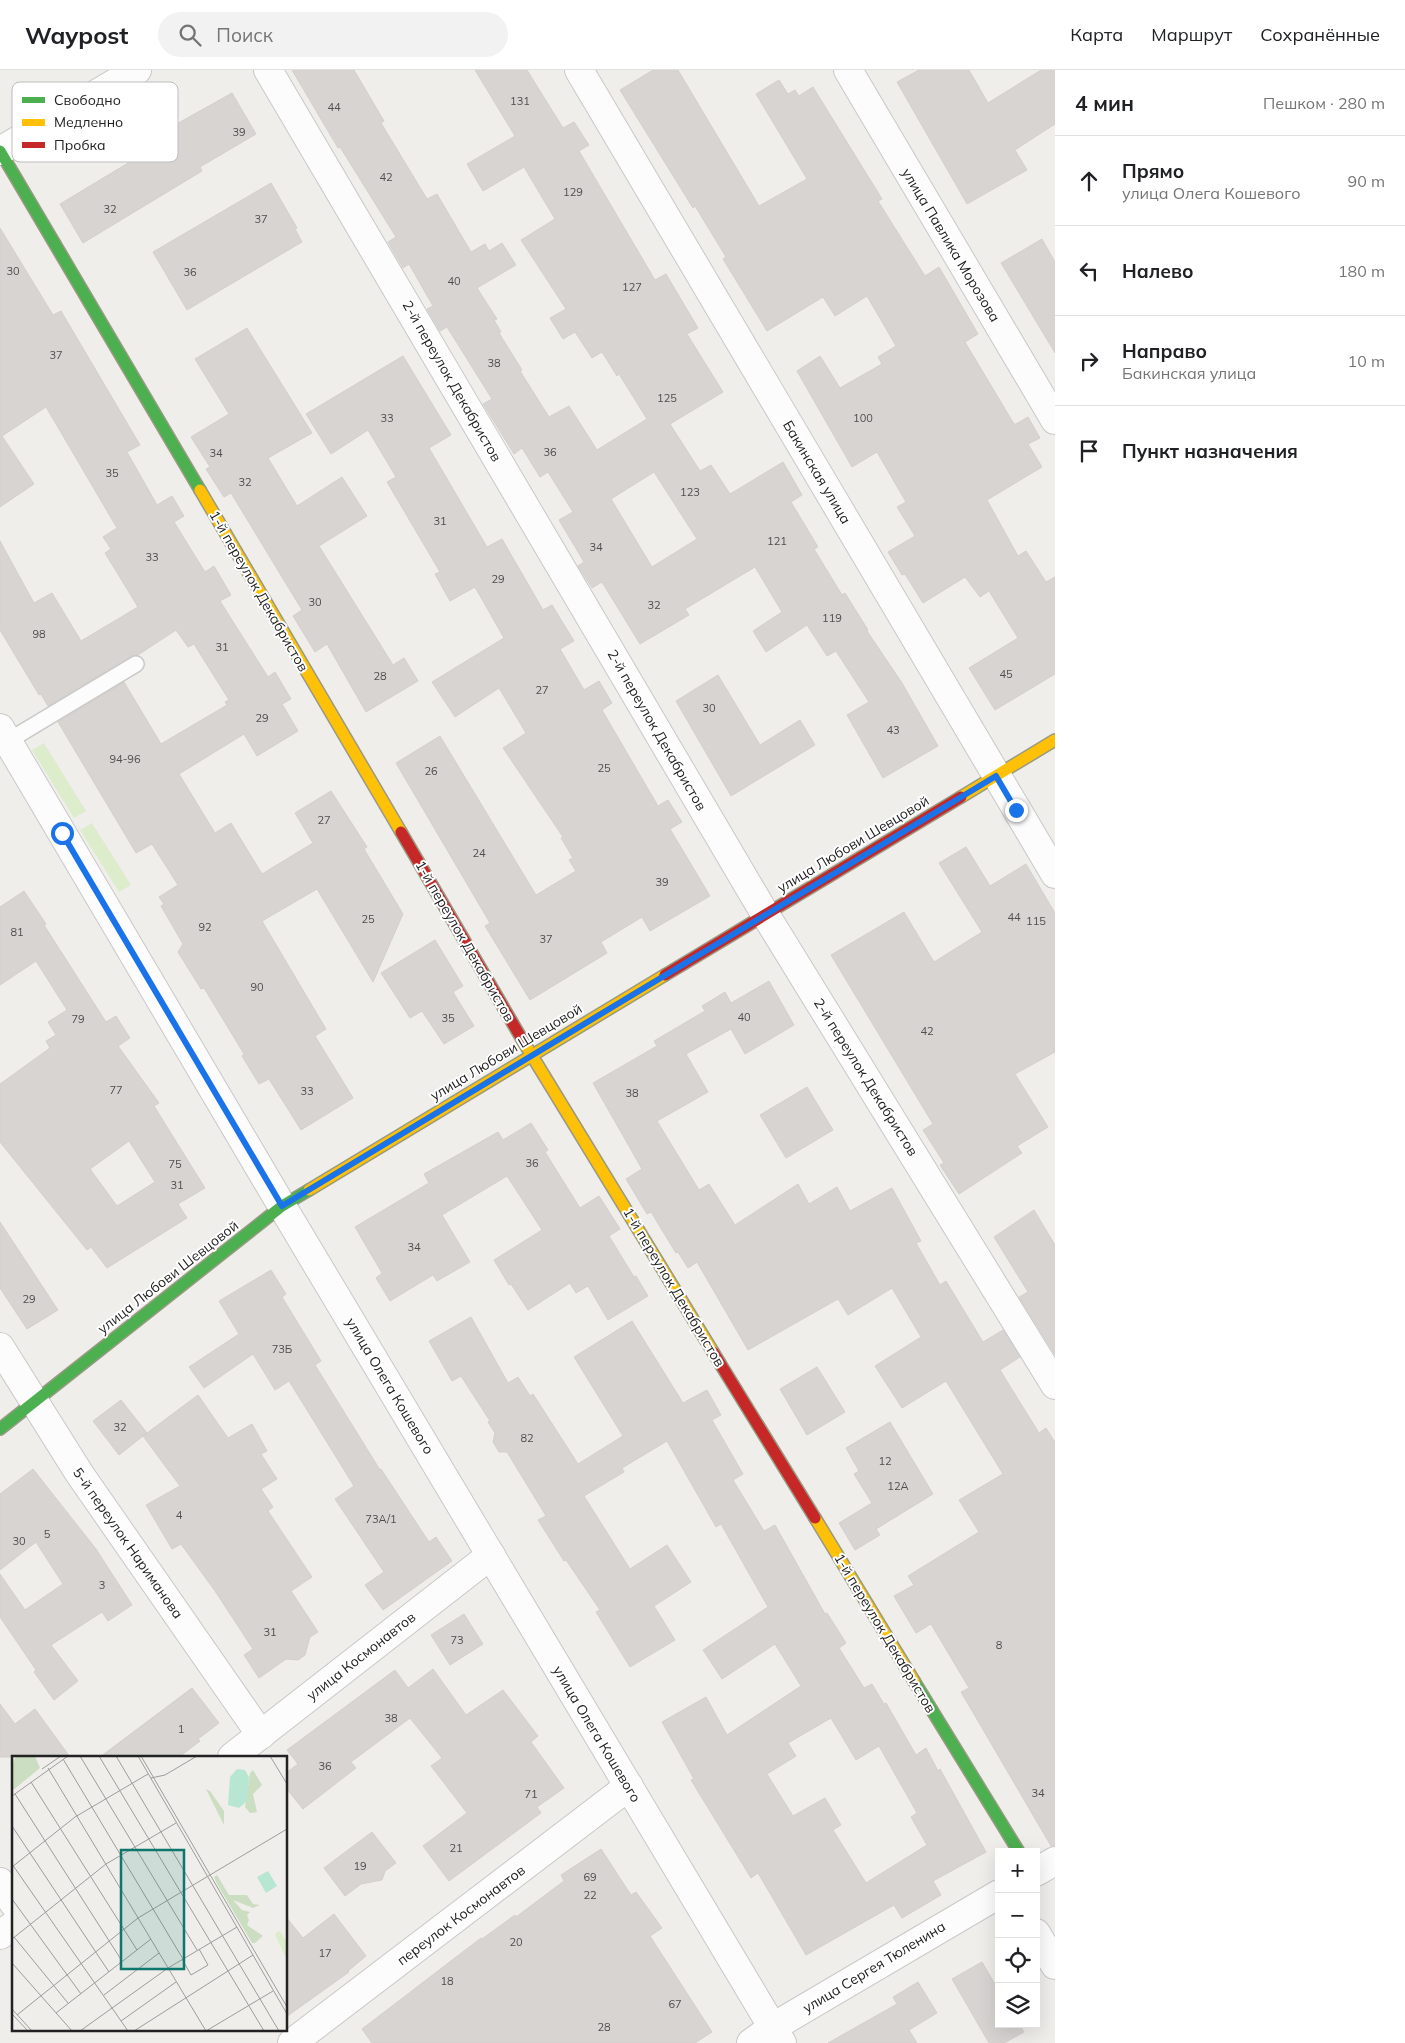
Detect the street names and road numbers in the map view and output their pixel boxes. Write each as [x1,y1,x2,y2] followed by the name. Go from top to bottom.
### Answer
[898,165,1004,325] street label: улица Павлика Морозова
[399,297,506,465] street label: 2-й переулок Декабристов
[779,417,855,527] street label: Бакинская улица
[206,507,313,675] street label: 1-й переулок Декабристов
[604,646,711,814] street label: 2-й переулок Декабристов
[774,792,932,896] street label: улица Любови Шевцовой
[412,857,519,1025] street label: 1-й переулок Декабристов
[810,995,922,1159] street label: 2-й переулок Декабристов
[427,1000,585,1104] street label: улица Любови Шевцовой
[619,1204,729,1370] street label: 1-й переулок Декабристов
[94,1216,242,1338] street label: улица Любови Шевцовой
[342,1314,438,1458] street label: улица Олега Кошевого
[69,1464,187,1622] street label: 5-й переулок Нариманова
[830,1550,940,1716] street label: 1-й переулок Декабристов
[303,1608,419,1704] street label: улица Космонавтов
[549,1662,645,1806] street label: улица Олега Кошевого
[393,1861,529,1969] street label: переулок Космонавтов
[799,1917,949,2017] street label: улица Сергея Тюленина

